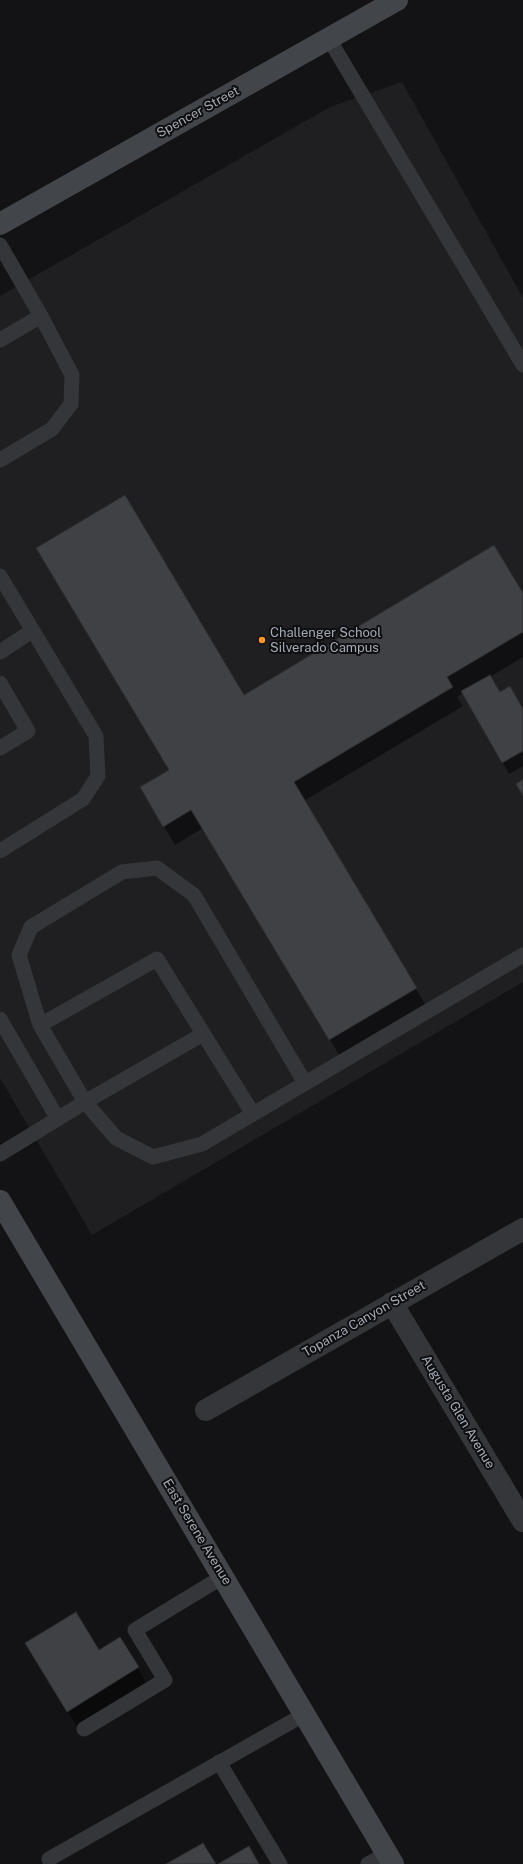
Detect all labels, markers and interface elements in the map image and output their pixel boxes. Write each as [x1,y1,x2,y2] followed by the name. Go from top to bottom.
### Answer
[154,83,242,141] street label: Spencer Street
[270,625,381,656] place label: Challenger School Silverado Campus
[257,635,267,645] marker: Challenger School Silverado Campus
[300,1277,428,1361] street label: Topanza Canyon Street
[418,1352,498,1472] street label: Augusta Glen Avenue
[159,1476,235,1588] street label: East Serene Avenue

